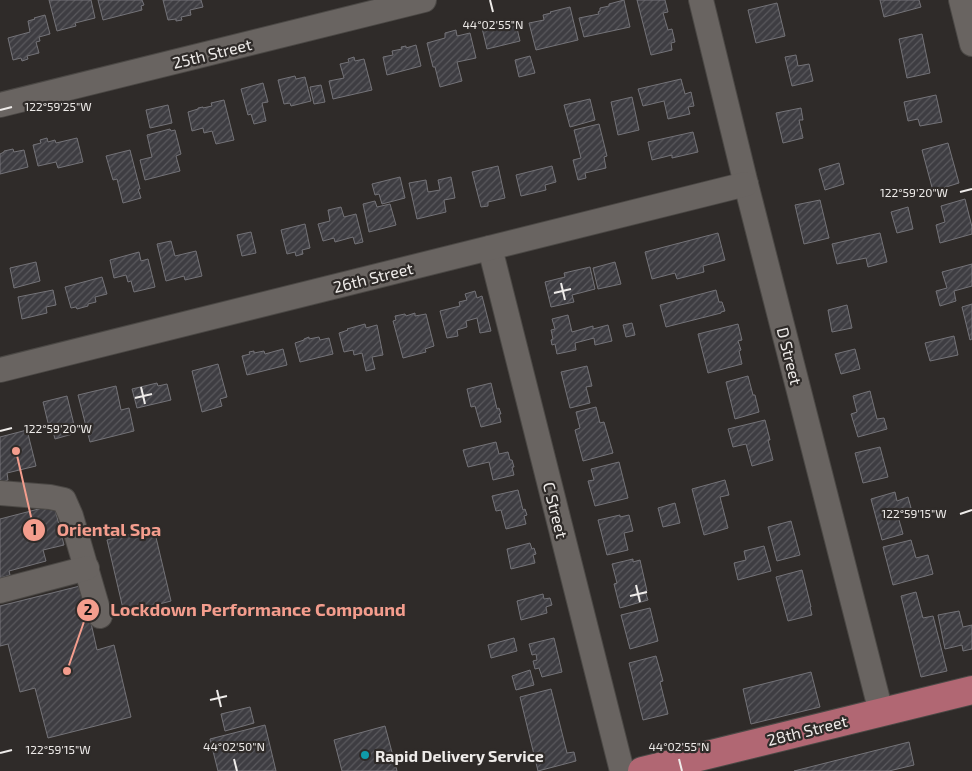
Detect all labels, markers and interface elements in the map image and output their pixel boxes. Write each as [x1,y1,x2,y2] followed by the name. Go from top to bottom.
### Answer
[462,17,524,31] text: 44°02'55"N
[170,34,254,72] street label: 25th Street
[24,99,92,113] text: 122°59'25"W
[880,185,948,199] text: 122°59'20"W
[331,258,415,296] street label: 26th Street
[774,325,806,387] street label: D Street
[24,421,92,435] text: 122°59'20"W
[540,480,572,540] street label: C Street
[881,506,947,520] text: 122°59'15"W
[21,513,171,546] callout: Oriental Spa
[57,518,161,540] text: Oriental Spa
[31,520,37,538] text: 1
[75,593,416,626] callout: Lockdown Performance Compound
[110,598,406,620] text: Lockdown Performance Compound
[84,600,93,618] text: 2
[765,711,849,749] street label: 28th Street
[203,739,265,753] text: 44°02'50"N
[648,739,710,753] text: 44°02'55"N
[25,742,91,756] text: 122°59'15"W
[375,746,544,766] place label: Rapid Delivery Service
[359,749,371,761] marker: Rapid Delivery Service

